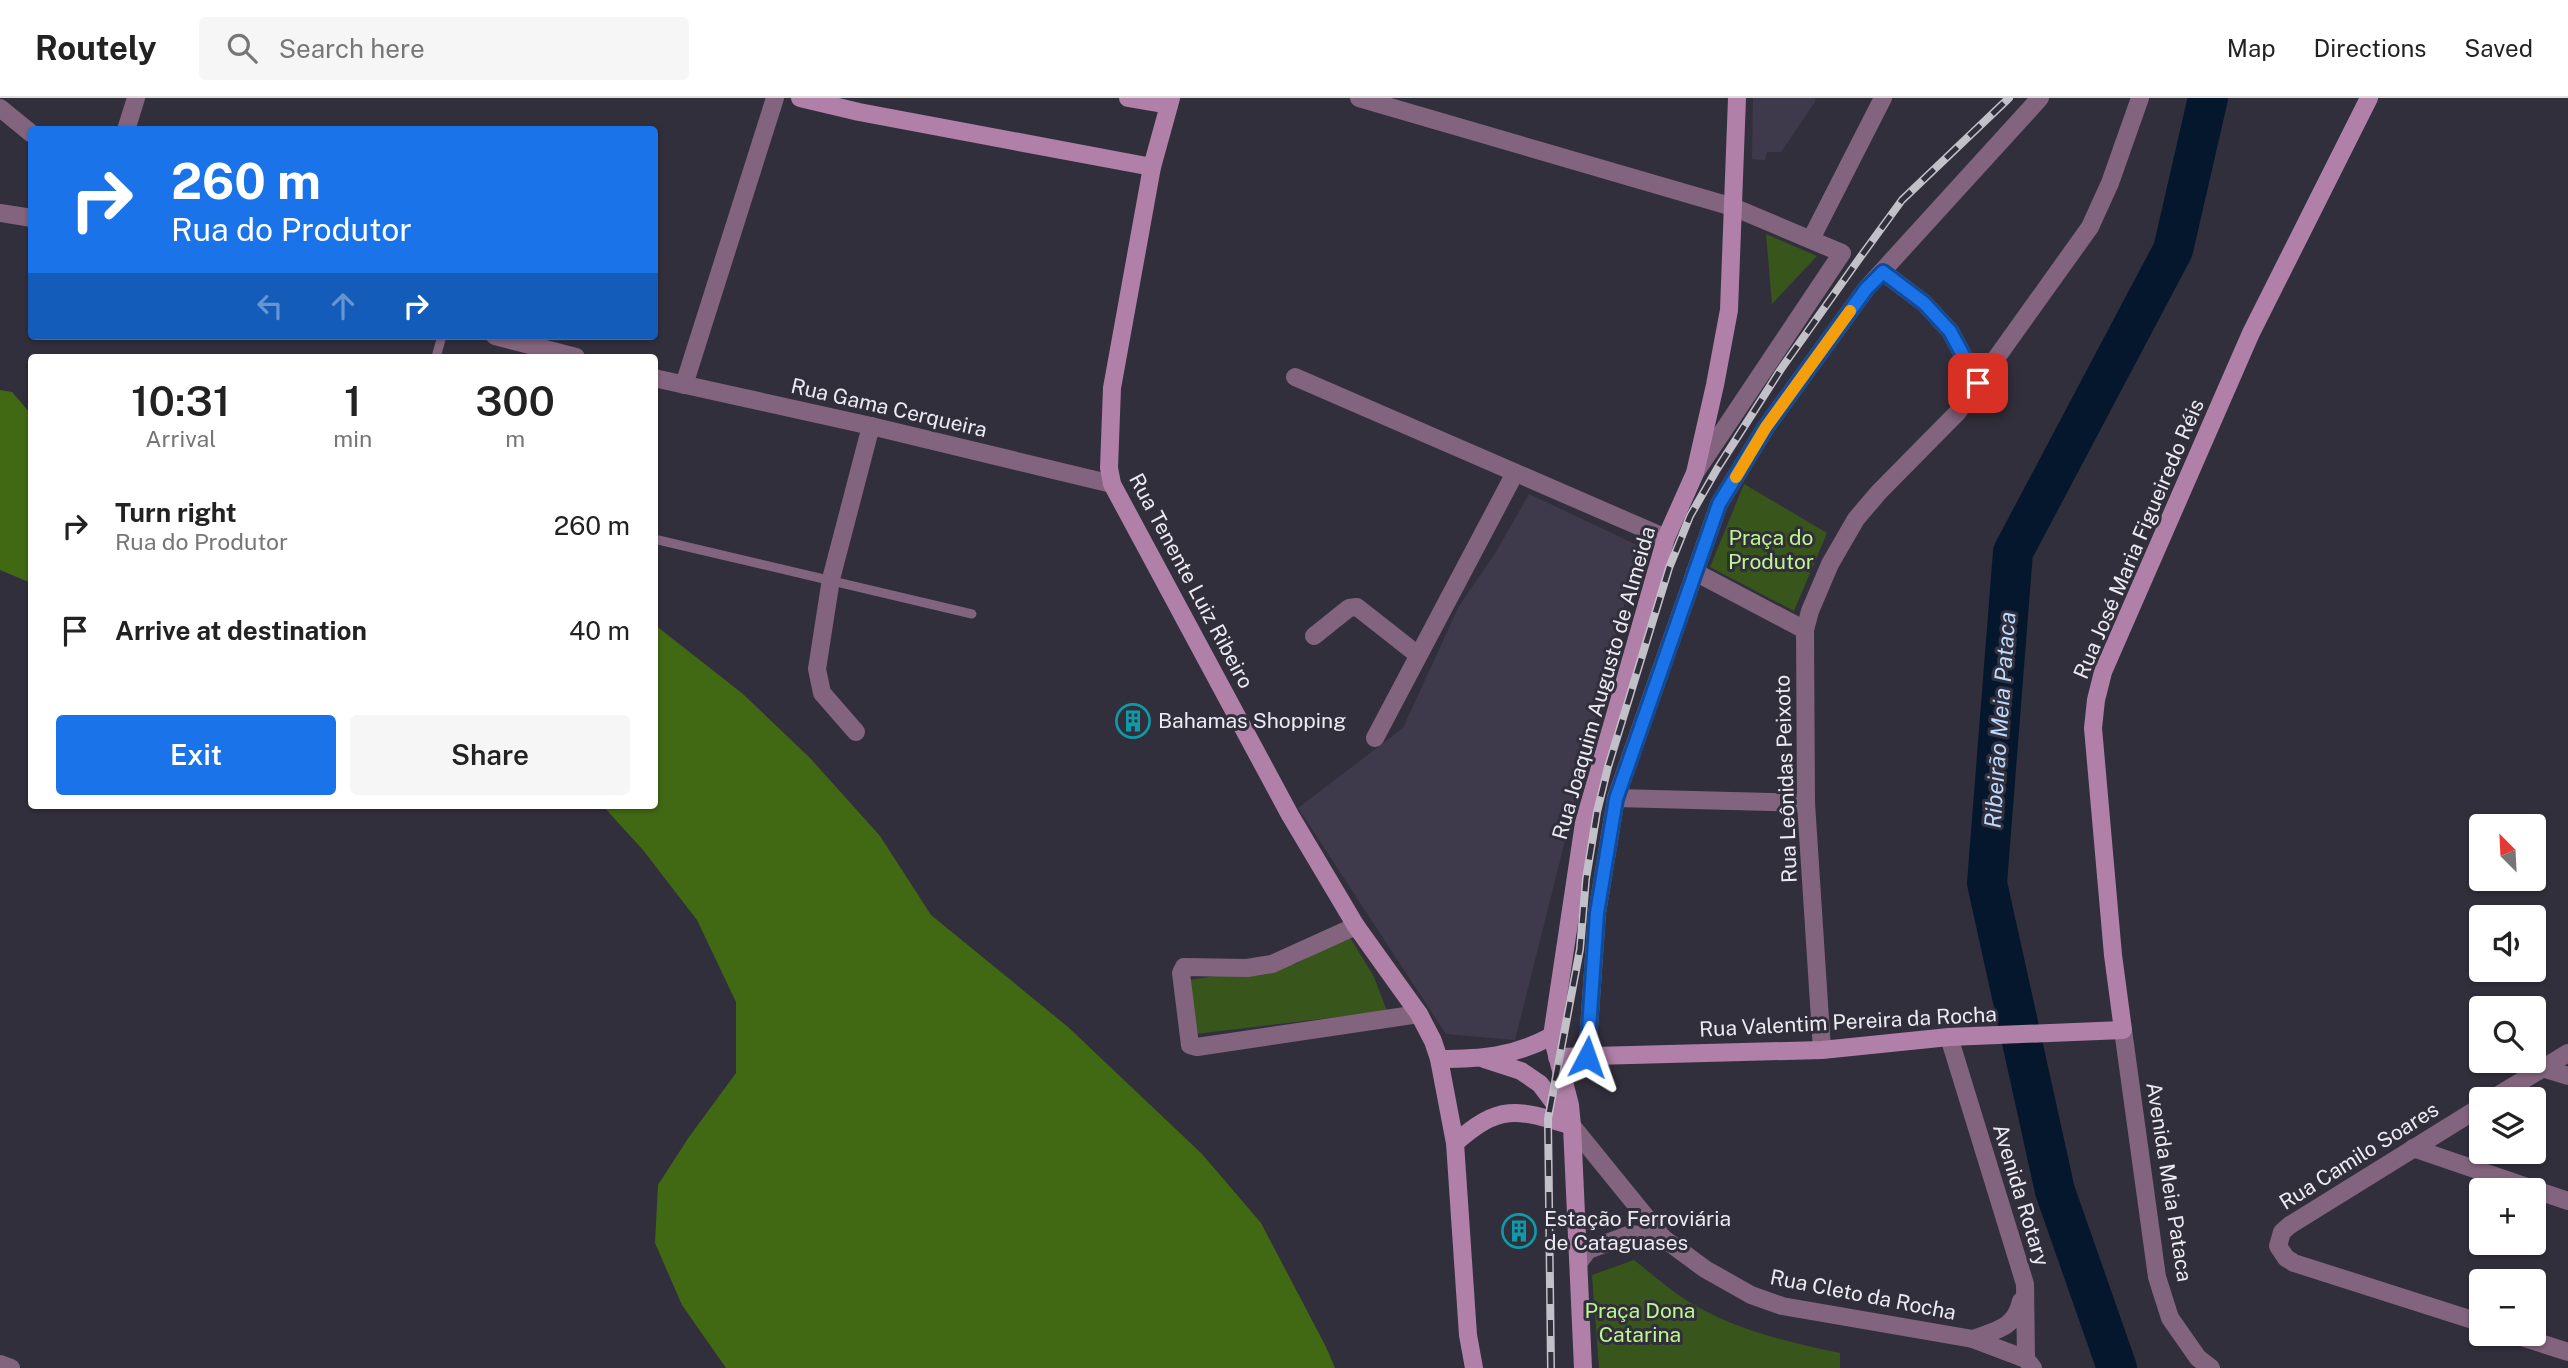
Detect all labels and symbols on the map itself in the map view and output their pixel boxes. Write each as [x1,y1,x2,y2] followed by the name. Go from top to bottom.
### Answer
[1948,353,2008,413] pin
[789,373,990,442] street label: Rua Gama Cerqueira
[2068,395,2209,682] street label: Rua José Maria Figueiredo Réis
[1124,469,1259,693] street label: Rua Tenente Luiz Ribeiro
[1547,523,1660,842] street label: Rua Joaquim Augusto de Almeida
[1728,525,1814,574] park label: Praça do Produtor
[1978,611,2021,829] water label: Ribeirão Meia Pataca
[1769,674,1802,884] street label: Rua Leônidas Peixoto
[1114,702,1152,740] building icon: Bahamas Shopping
[1158,708,1346,733] place label: Bahamas Shopping
[2469,814,2546,891] north arrow
[1699,1001,1997,1042] street label: Rua Valentim Pereira da Rocha
[1550,1020,1624,1094] position arrow
[2141,1080,2198,1283] street label: Avenida Meia Pataca
[2275,1097,2443,1215] street label: Rua Camilo Soares
[1988,1121,2055,1269] street label: Avenida Rotary
[1544,1206,1731,1255] place label: Estação Ferroviária de Cataguases
[1500,1212,1538,1250] building icon: Estação Ferroviária de Cataguases
[1768,1264,1958,1325] street label: Rua Cleto da Rocha
[1585,1298,1695,1347] park label: Praça Dona Catarina

